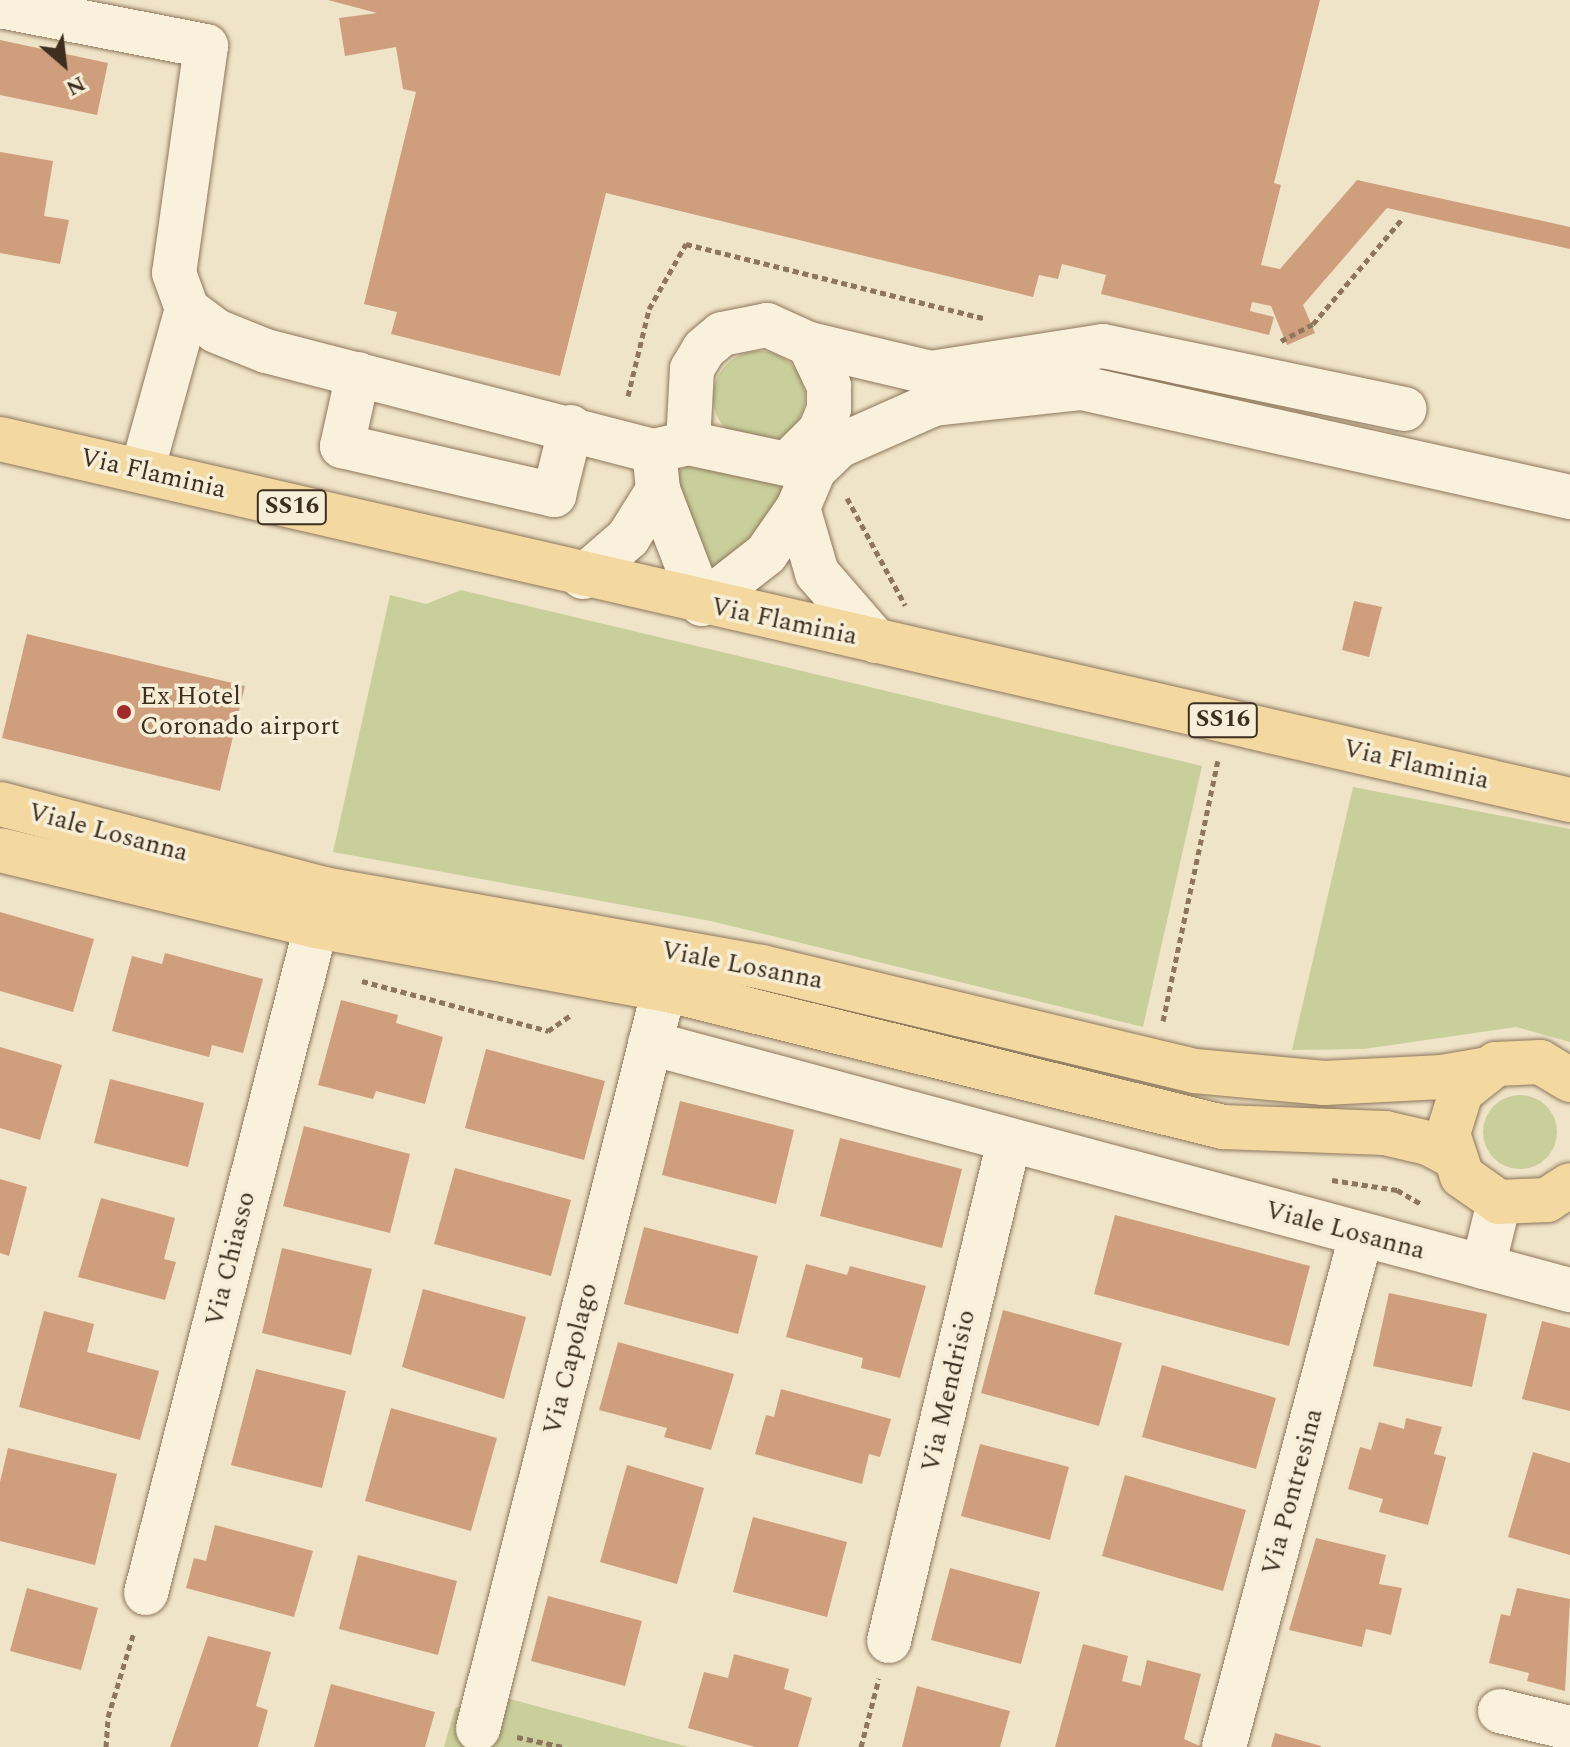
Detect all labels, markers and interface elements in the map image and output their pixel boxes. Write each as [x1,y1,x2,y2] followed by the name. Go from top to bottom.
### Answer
[24,24,104,104] north arrow
[60,67,91,104] text: N
[77,442,229,506] street label: Via Flaminia
[256,487,328,527] road number: SS16
[708,591,860,653] street label: Via Flaminia
[140,681,340,742] place label: Ex Hotel Coronado airport
[1187,700,1259,740] road number: SS16
[115,703,133,721] marker: Ex Hotel Coronado airport
[1340,733,1492,797] street label: Via Flaminia
[25,797,191,869] street label: Viale Losanna
[659,935,825,997] street label: Viale Losanna
[199,1188,263,1330] street label: Via Chiasso
[1262,1195,1428,1267] street label: Viale Losanna
[537,1280,605,1438] street label: Via Capolago
[915,1307,983,1475] street label: Via Mendrisio
[1256,1405,1330,1579] street label: Via Pontresina

